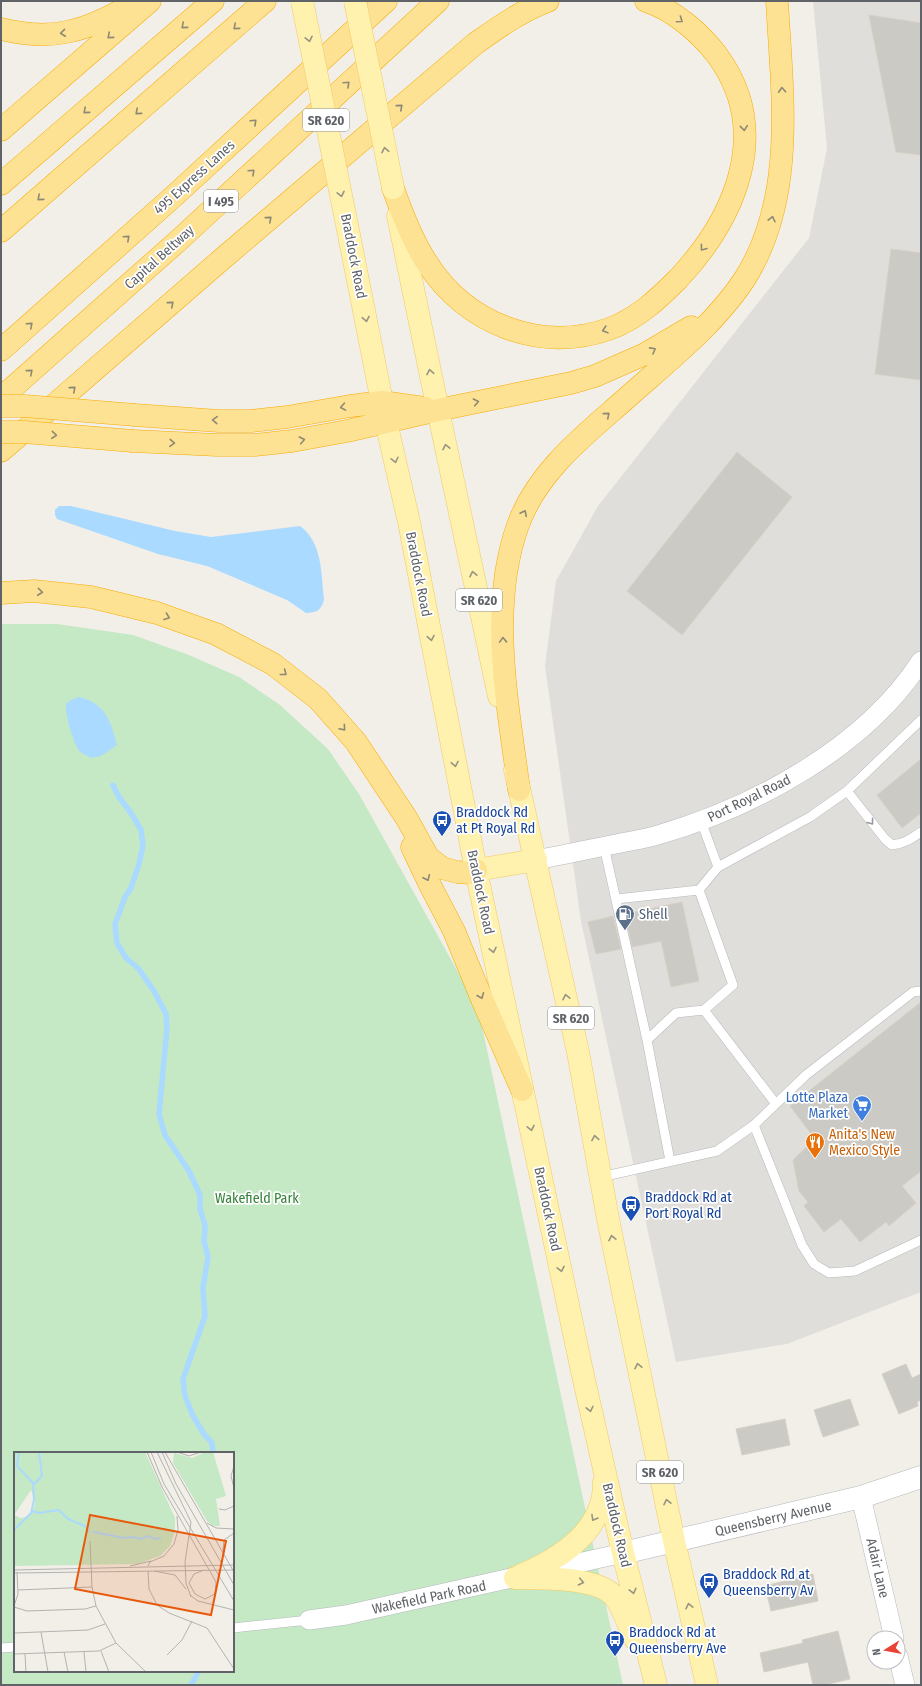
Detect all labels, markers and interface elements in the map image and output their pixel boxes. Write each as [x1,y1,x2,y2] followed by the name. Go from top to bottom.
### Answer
[676,15,683,23] one-way arrow
[181,22,189,29] one-way arrow
[233,22,241,29] one-way arrow
[60,28,66,37] one-way arrow
[107,31,114,38] one-way arrow
[305,36,313,42] one-way arrow
[343,82,350,89] one-way arrow
[777,87,786,93] one-way arrow
[395,104,402,111] one-way arrow
[83,107,90,114] one-way arrow
[135,108,143,115] one-way arrow
[303,109,349,131] road number: SR 620
[249,119,257,127] one-way arrow
[739,125,748,131] one-way arrow
[150,137,238,218] street label: 495 Express Lanes
[381,147,390,153] one-way arrow
[247,170,255,177] one-way arrow
[204,190,238,212] road number: I 495
[337,191,345,197] one-way arrow
[37,193,45,200] one-way arrow
[337,212,370,300] street label: Braddock Road
[264,216,272,223] one-way arrow
[767,216,775,222] one-way arrow
[121,221,198,293] street label: Capital Beltway
[122,235,130,243] one-way arrow
[701,244,708,251] one-way arrow
[166,301,173,308] one-way arrow
[361,316,370,322] one-way arrow
[25,322,33,329] one-way arrow
[602,325,609,334] one-way arrow
[649,347,656,354] one-way arrow
[26,369,33,376] one-way arrow
[426,369,434,375] one-way arrow
[68,387,75,394] one-way arrow
[473,399,479,407] one-way arrow
[340,402,347,411] one-way arrow
[602,412,609,419] one-way arrow
[212,416,218,425] one-way arrow
[51,430,57,439] one-way arrow
[298,436,305,444] one-way arrow
[169,439,175,447] one-way arrow
[442,444,450,450] one-way arrow
[390,457,398,464] one-way arrow
[519,510,527,517] one-way arrow
[402,530,435,618] street label: Braddock Road
[469,571,478,577] one-way arrow
[37,587,43,596] one-way arrow
[456,589,502,611] road number: SR 620
[164,612,171,620] one-way arrow
[426,635,435,641] one-way arrow
[499,637,507,643] one-way arrow
[279,668,286,675] one-way arrow
[339,723,346,731] one-way arrow
[450,761,459,767] one-way arrow
[705,771,794,826] street label: Port Royal Road
[456,804,535,837] place label: Braddock Rd at Pt Royal Rd
[431,809,453,837] bus stop icon: Braddock Rd at Pt Royal Rd
[867,817,874,824] one-way arrow
[463,848,498,936] street label: Braddock Road
[422,874,430,881] one-way arrow
[614,903,636,931] fuel station icon: Shell
[639,906,668,923] place label: Shell
[488,946,496,953] one-way arrow
[476,993,484,1000] one-way arrow
[563,994,571,1000] one-way arrow
[548,1007,594,1029] road number: SR 620
[786,1089,848,1122] place label: Lotte Plaza Market
[851,1094,873,1122] supermarket icon: Lotte Plaza Market
[526,1125,534,1131] one-way arrow
[829,1126,900,1159] place label: Anita's New Mexico Style
[804,1131,826,1159] restaurant icon: Anita's New Mexico Style
[591,1135,599,1142] one-way arrow
[530,1165,565,1253] street label: Braddock Road
[645,1189,732,1222] place label: Braddock Rd at Port Royal Rd
[215,1190,299,1207] park label: Wakefield Park
[620,1194,642,1222] bus stop icon: Braddock Rd at Port Royal Rd
[609,1235,617,1242] one-way arrow
[556,1266,564,1272] one-way arrow
[635,1363,643,1369] one-way arrow
[586,1406,594,1413] one-way arrow
[14,1452,234,1672] inset map
[637,1461,683,1483] road number: SR 620
[599,1481,634,1569] street label: Braddock Road
[713,1497,833,1540] street label: Queensberry Avenue
[663,1499,671,1506] one-way arrow
[592,1514,599,1521] one-way arrow
[862,1537,893,1600] street label: Adair Lane
[723,1566,814,1599] place label: Braddock Rd at Queensberry Av
[698,1571,720,1599] bus stop icon: Braddock Rd at Queensberry Av
[371,1577,488,1618] street label: Wakefield Park Road
[578,1577,585,1585] one-way arrow
[628,1588,636,1594] one-way arrow
[686,1603,694,1609] one-way arrow
[629,1624,727,1657] place label: Braddock Rd at Queensberry Ave
[604,1629,626,1657] bus stop icon: Braddock Rd at Queensberry Ave
[866,1630,906,1670] north arrow
[870,1647,884,1656] text: N

